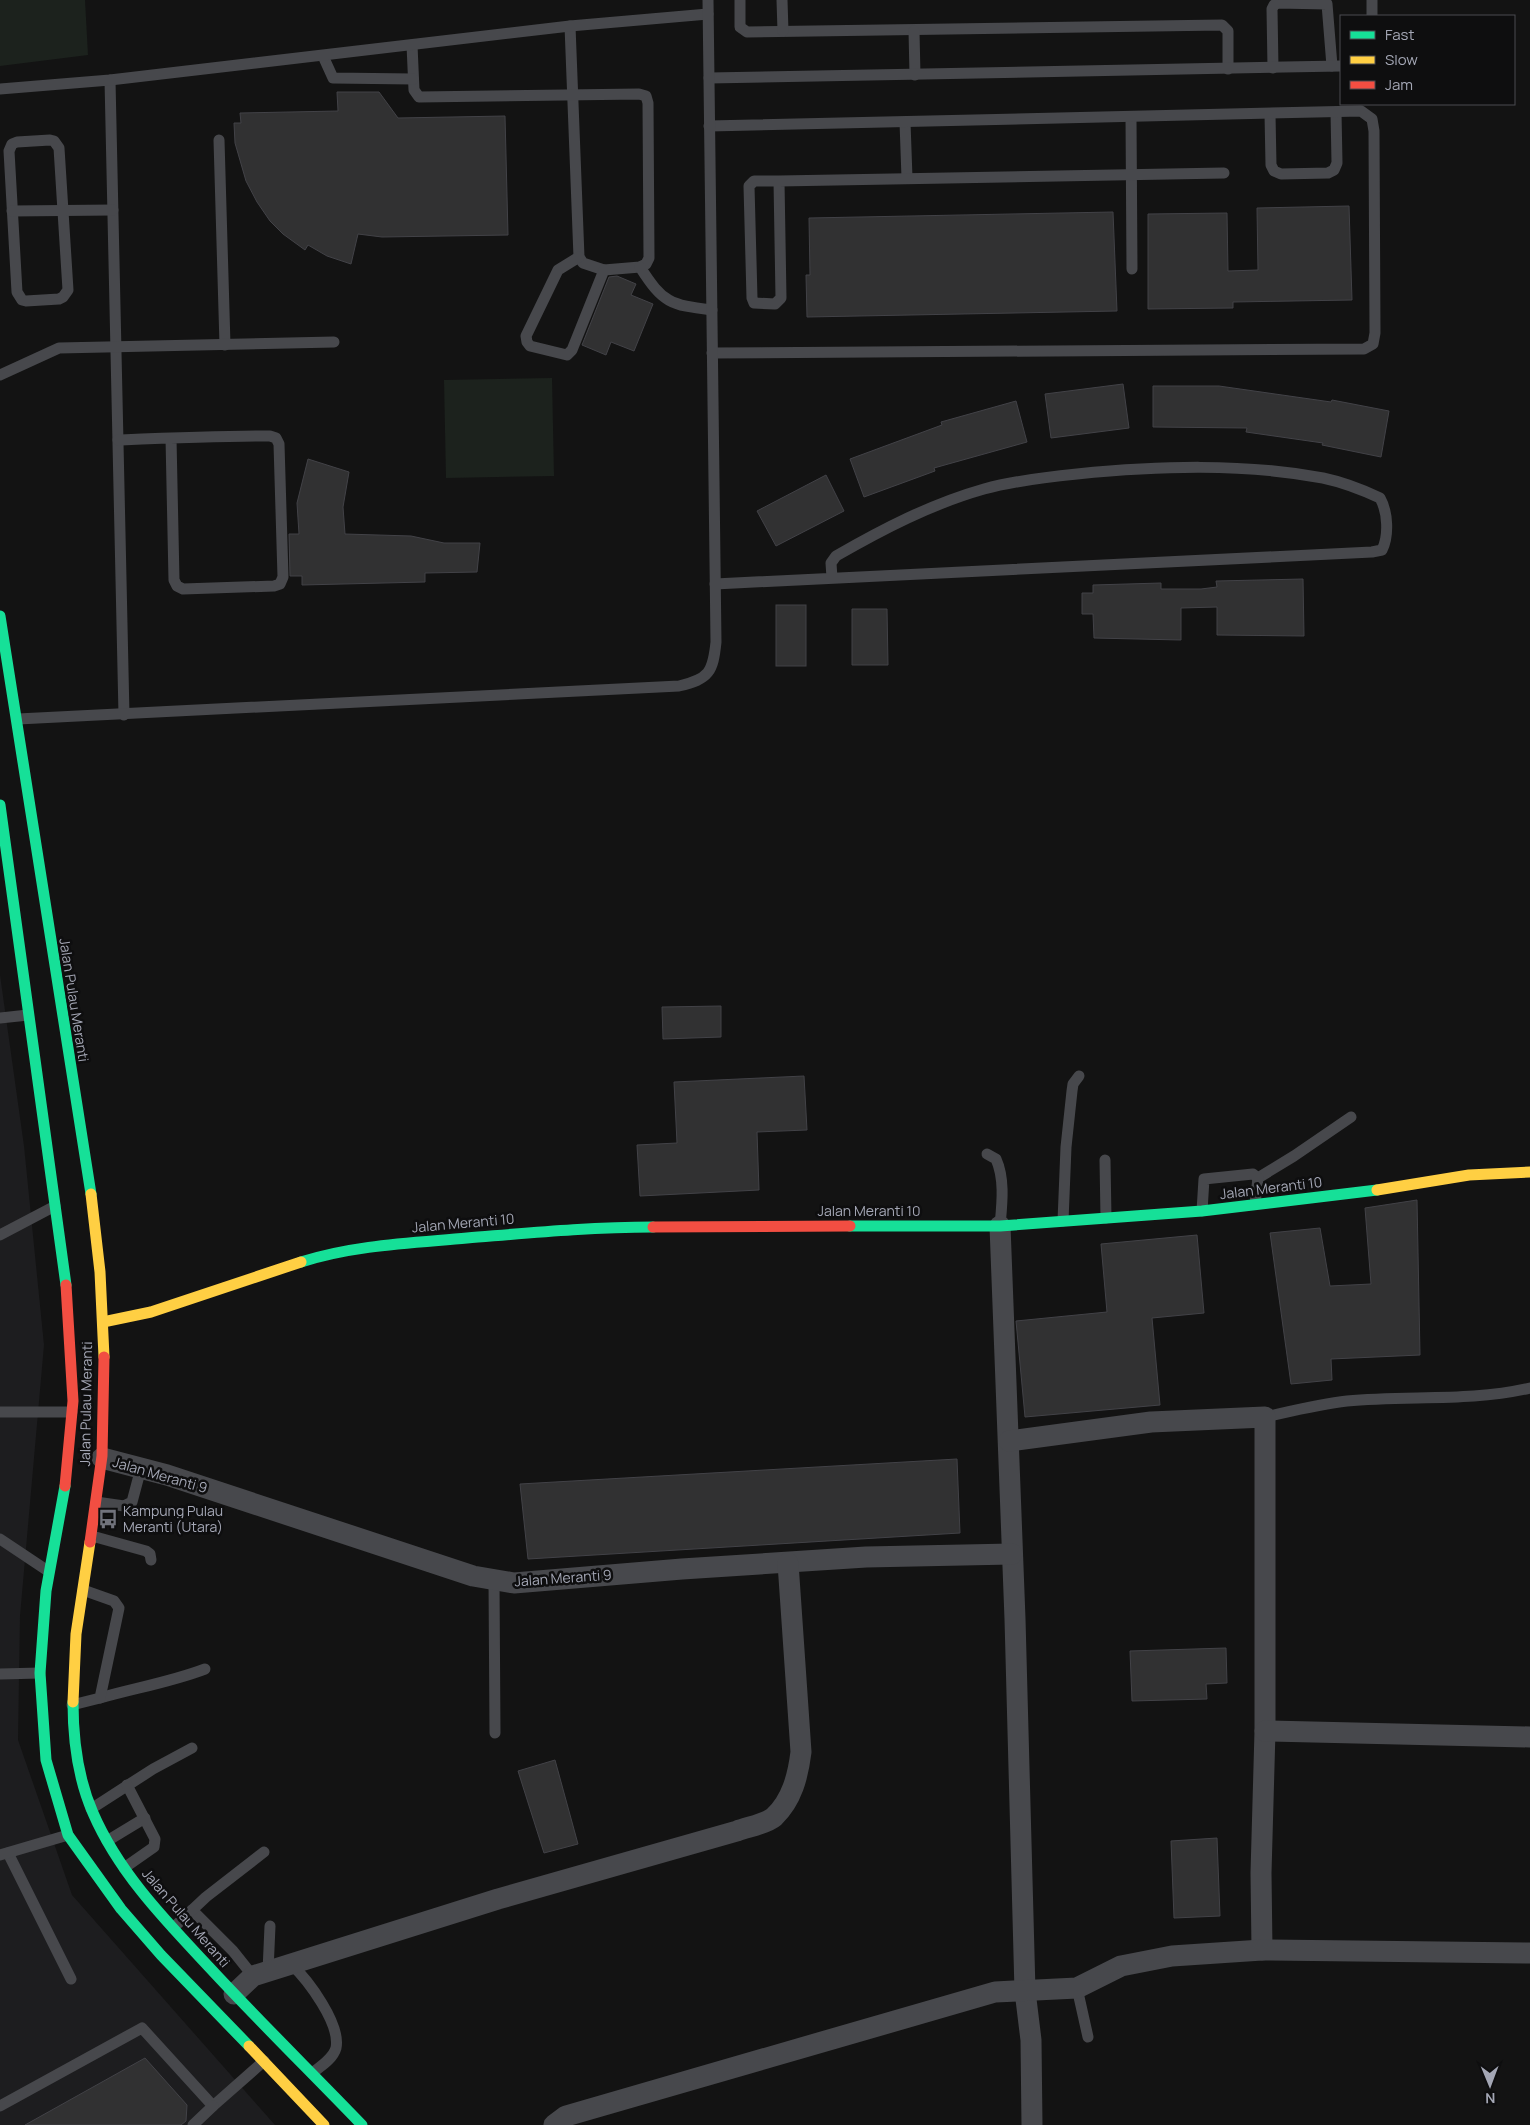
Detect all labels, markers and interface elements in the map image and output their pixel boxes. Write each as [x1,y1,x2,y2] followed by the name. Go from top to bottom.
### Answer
[1340,15,1515,105] legend
[1385,24,1414,45] text: Fast
[1385,49,1418,70] text: Slow
[1385,74,1413,95] text: Jam
[55,937,94,1063] street label: Jalan Pulau Meranti
[1219,1172,1323,1203] street label: Jalan Meranti 10
[818,1201,920,1220] street label: Jalan Meranti 10
[411,1209,515,1236] street label: Jalan Meranti 10
[75,1341,96,1467] street label: Jalan Pulau Meranti
[111,1452,210,1497] street label: Jalan Meranti 9
[123,1501,223,1536] place label: Kampung Pulau Meranti (Utara)
[97,1508,119,1530] bus stop icon: Kampung Pulau Meranti (Utara)
[514,1565,612,1590] street label: Jalan Meranti 9
[138,1864,235,1971] street label: Jalan Pulau Meranti
[1465,2060,1515,2110] north arrow
[1485,2089,1495,2108] text: N

